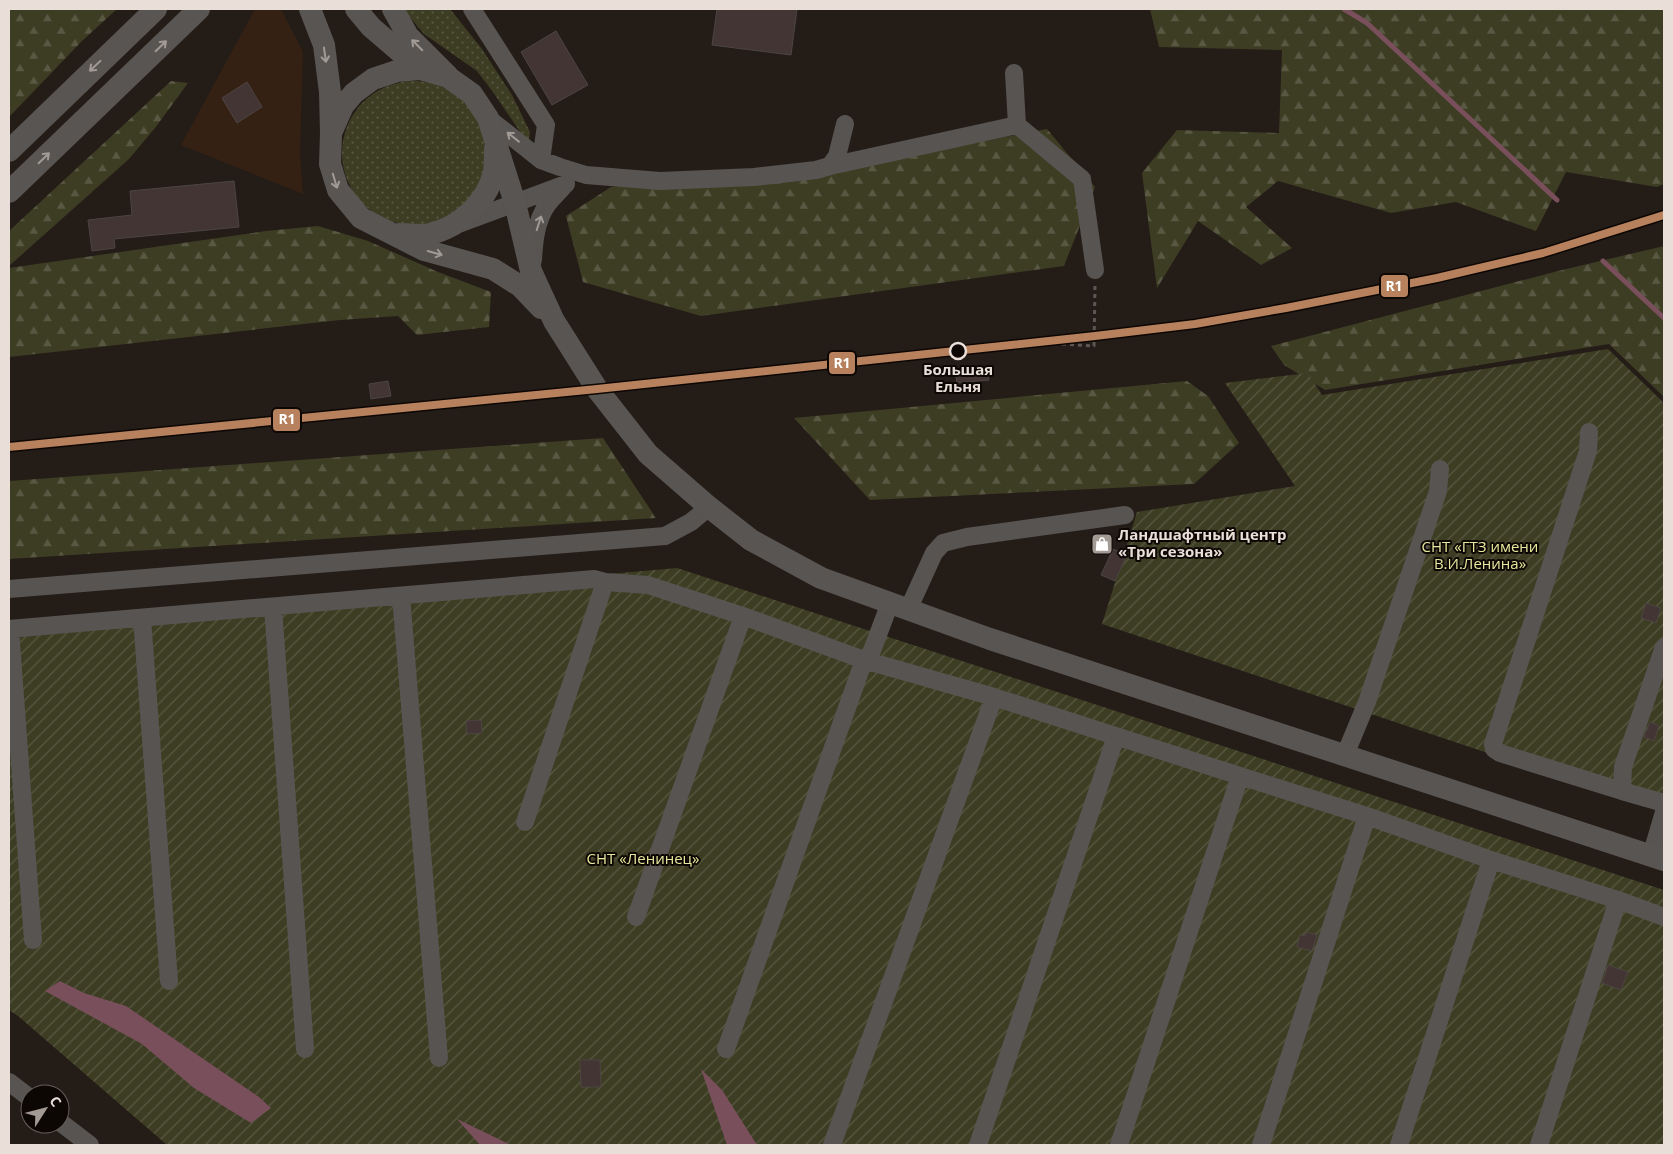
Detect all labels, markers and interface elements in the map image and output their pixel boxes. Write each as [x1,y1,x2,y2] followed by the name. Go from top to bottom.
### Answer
[411,39,423,52] one-way arrow
[154,40,167,52] one-way arrow
[320,46,330,62] one-way arrow
[89,60,101,72] one-way arrow
[506,132,519,143] one-way arrow
[37,152,50,164] one-way arrow
[331,173,341,189] one-way arrow
[535,215,545,231] one-way arrow
[427,248,443,258] one-way arrow
[1380,274,1409,298] line badge: R1
[1385,276,1403,295] text: R1
[949,342,967,360] marker: Большая Ельня
[828,351,856,375] line badge: R1
[833,353,851,372] text: R1
[923,359,993,396] place label: Большая Ельня
[272,408,301,432] line badge: R1
[278,409,296,428] text: R1
[1118,524,1287,561] place label: Ландшафтный центр «Три сезона»
[1090,532,1114,556] shop icon: Ландшафтный центр «Три сезона»
[1422,536,1538,573] park label: СНТ «ГТЗ имени В.И.Ленина»
[587,848,699,868] park label: СНТ «Ленинец»
[20,1084,70,1134] north arrow
[46,1092,66,1110] text: С

